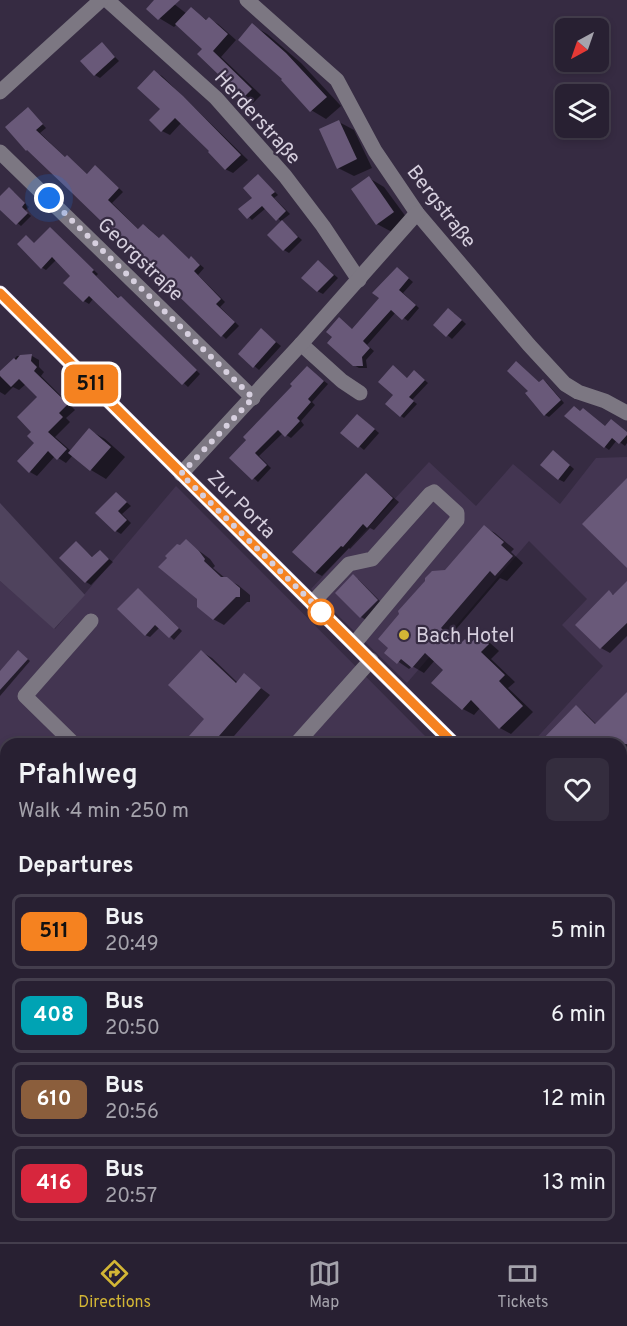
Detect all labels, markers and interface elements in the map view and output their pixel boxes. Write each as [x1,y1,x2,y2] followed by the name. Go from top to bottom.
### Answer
[555,18,609,72] north arrow
[555,18,609,138] map controls
[207,66,306,171] street label: Herderstraße
[555,84,609,138] button: layers
[400,160,481,254] street label: Bergstraße
[34,183,64,213] your location
[91,213,188,308] street label: Georgstraße
[56,364,125,404] line badge: 511
[76,371,106,398] text: 511
[201,466,280,545] street label: Zur Porta
[308,599,334,625] unlabelled marker
[416,624,514,650] place label: Bach Hotel
[397,628,411,642] marker: Bach Hotel
[18,758,138,794] text: Pfahlweg
[546,758,609,821] button: heart
[18,799,189,825] text: Walk · 4 min · 250 m
[18,853,134,880] text: Departures
[105,905,144,932] text: Bus
[39,918,69,945] text: 511
[551,918,606,945] text: 5 min
[105,932,159,958] text: 20:49
[105,989,144,1016] text: Bus
[34,1002,74,1029] text: 408
[551,1002,606,1029] text: 6 min
[105,1016,160,1042] text: 20:50
[105,1073,144,1100] text: Bus
[36,1086,72,1113] text: 610
[543,1086,606,1113] text: 12 min
[105,1100,159,1126] text: 20:56
[105,1157,144,1184] text: Bus
[37,1170,71,1197] text: 416
[543,1170,606,1197] text: 13 min
[105,1184,157,1210] text: 20:57
[78,1257,151,1313] tab: Directions
[308,1257,341,1313] tab: Map
[497,1257,549,1313] tab: Tickets

